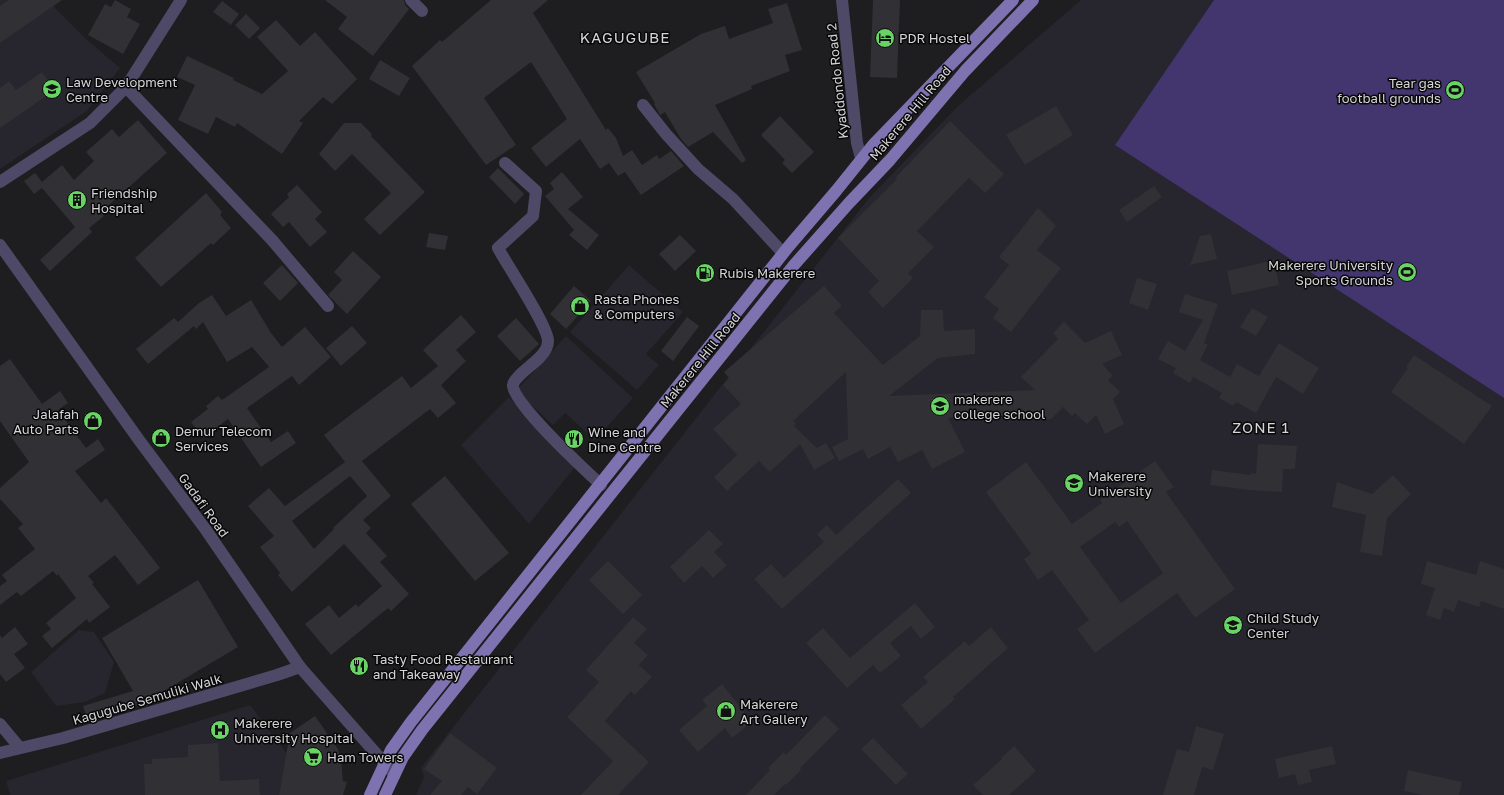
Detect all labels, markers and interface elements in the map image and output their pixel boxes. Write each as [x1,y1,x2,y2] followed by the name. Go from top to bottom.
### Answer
[823,22,851,140] street label: Kyaddondo Road 2
[874,27,896,49] hotel icon: PDR Hostel
[580,28,670,46] district label: KAGUGUBE
[899,30,970,46] place label: PDR Hostel
[866,63,954,163] street label: Makerere Hill Road
[66,74,177,105] place label: Law Development Centre
[1337,75,1441,106] place label: Tear gas football grounds
[41,78,63,100] school or university icon: Law Development Centre
[1444,79,1466,101] sports icon: Tear gas football grounds
[91,185,157,216] place label: Friendship Hospital
[66,189,88,211] building icon: Friendship Hospital
[1268,257,1394,288] place label: Makerere University Sports Grounds
[1396,261,1418,283] sports icon: Makerere University Sports Grounds
[694,262,716,284] fuel station icon: Rubis Makerere
[719,265,815,281] place label: Rubis Makerere
[594,291,680,322] place label: Rasta Phones & Computers
[569,295,591,317] shop icon: Rasta Phones & Computers
[657,309,743,411] street label: Makerere Hill Road
[954,391,1045,422] place label: makerere college school
[929,395,951,417] school or university icon: makerere college school
[13,406,79,437] place label: Jalafah Auto Parts
[82,410,104,432] shop icon: Jalafah Auto Parts
[1232,418,1290,436] district label: ZONE 1
[175,423,272,454] place label: Demur Telecom Services
[588,424,661,455] place label: Wine and Dine Centre
[150,427,172,449] shop icon: Demur Telecom Services
[563,428,585,450] restaurant icon: Wine and Dine Centre
[1088,468,1152,499] place label: Makerere University
[175,470,233,540] street label: Gadafi Road
[1063,472,1085,494] school or university icon: Makerere University
[1247,610,1320,641] place label: Child Study Center
[1222,614,1244,636] school or university icon: Child Study Center
[373,651,513,682] place label: Tasty Food Restaurant and Takeaway
[348,655,370,677] restaurant icon: Tasty Food Restaurant and Takeaway
[71,670,224,728] street label: Kagugube Semuliki Walk
[740,696,808,727] place label: Makerere Art Gallery
[715,700,737,722] shop icon: Makerere Art Gallery
[234,715,354,746] place label: Makerere University Hospital
[209,719,231,741] hospital icon: Makerere University Hospital
[302,746,324,768] supermarket icon: Ham Towers
[327,749,404,765] place label: Ham Towers

